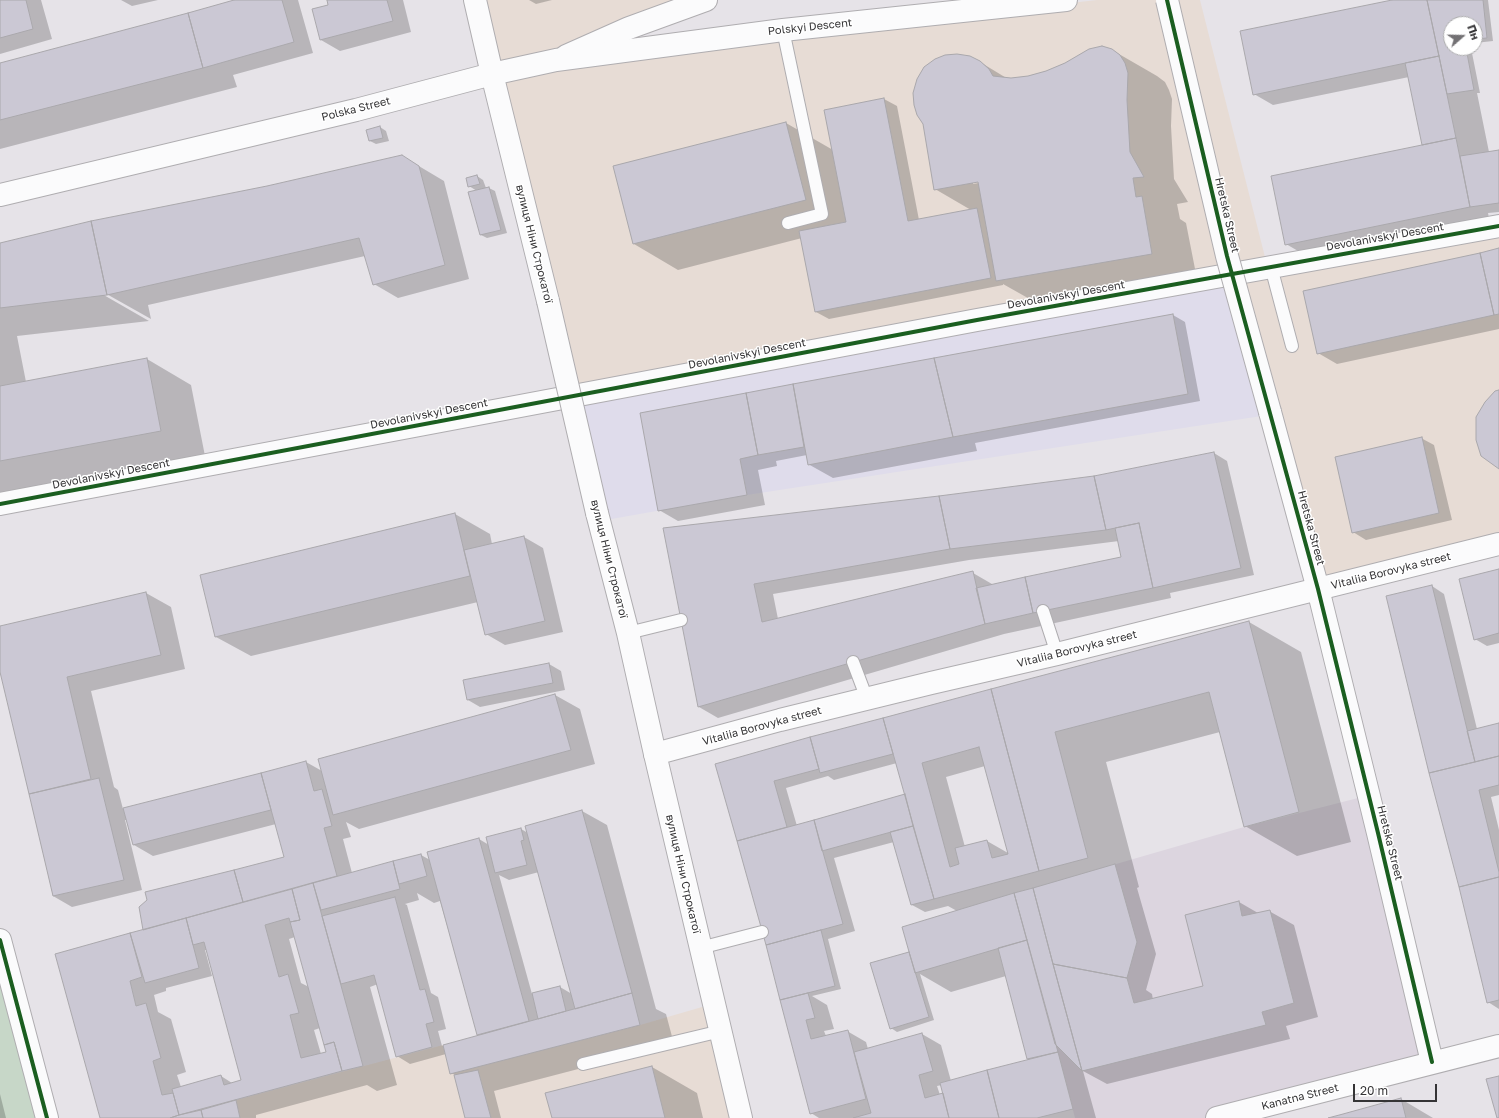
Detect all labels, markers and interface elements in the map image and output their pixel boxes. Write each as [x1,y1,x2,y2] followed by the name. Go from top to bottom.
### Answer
[767,16,853,38] street label: Polskyi Descent
[1443,16,1483,56] north arrow
[1465,23,1482,41] text: Пн
[320,94,392,124] street label: Polska Street
[1212,176,1242,254] street label: Hretska Street
[513,183,555,305] street label: вулиця Ніни Строкатої
[1325,220,1445,254] street label: Devolanivskyi Descent
[1006,278,1126,312] street label: Devolanivskyi Descent
[687,336,807,372] street label: Devolanivskyi Descent
[369,396,489,432] street label: Devolanivskyi Descent
[51,456,171,492] street label: Devolanivskyi Descent
[1295,489,1327,567] street label: Hretska Street
[588,498,630,620] street label: вулиця Ніни Строкатої
[1330,550,1452,592] street label: Vitaliia Borovyka street
[1016,628,1138,670] street label: Vitaliia Borovyka street
[701,704,823,748] street label: Vitaliia Borovyka street
[1374,804,1406,882] street label: Hretska Street
[663,813,703,935] street label: вулиця Ніни Строкатої
[1355,1076,1439,1102] scale bar
[1260,1081,1340,1113] street label: Kanatna Street
[1360,1083,1388,1098] text: 20 m

